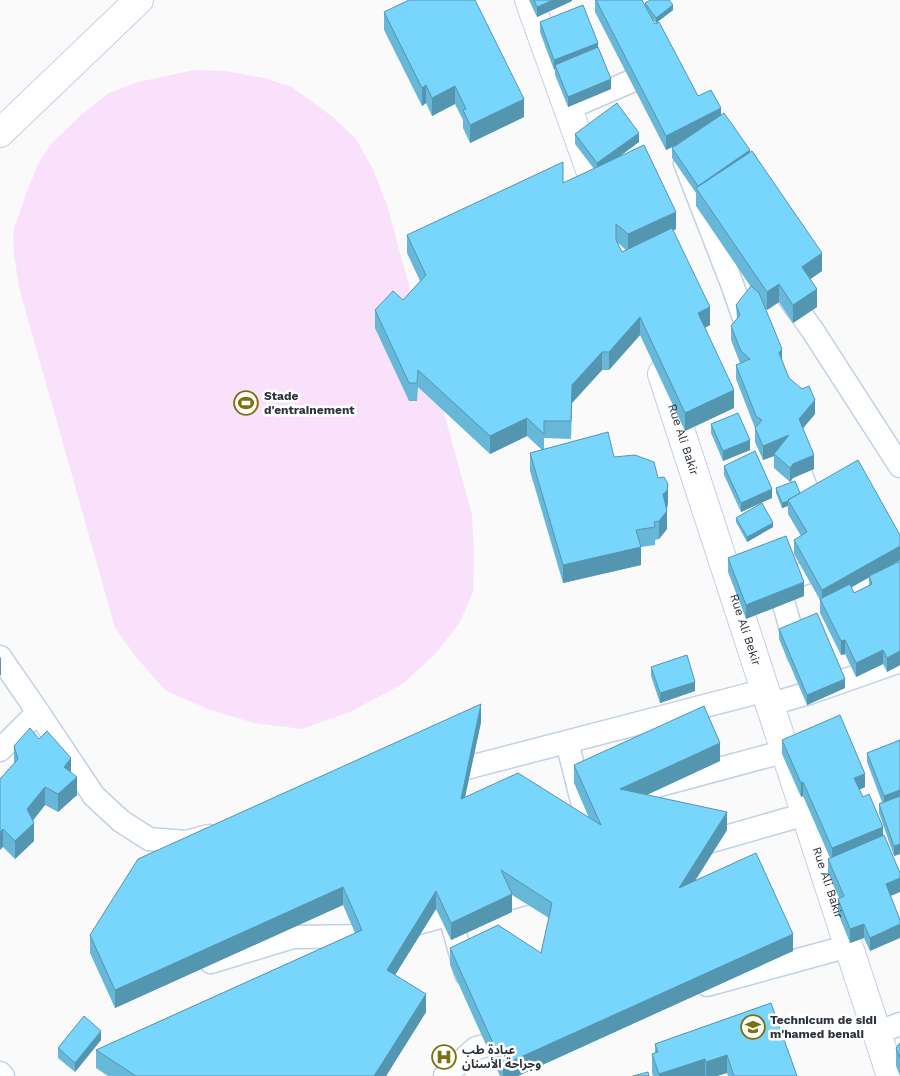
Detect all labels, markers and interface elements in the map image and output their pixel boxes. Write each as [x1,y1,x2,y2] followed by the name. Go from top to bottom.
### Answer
[264,389,355,417] place label: Stade d'entrainement
[233,390,259,416] sports icon: Stade d'entrainement
[665,402,702,477] street label: Rue Ali Bakir
[727,592,764,667] street label: Rue Ali Bekir
[810,845,846,920] street label: Rue Ali Bakir
[770,1013,877,1041] place label: Technicum de sidi m'hamed benali
[740,1014,766,1040] school or university icon: Technicum de sidi m'hamed benali
[462,1043,541,1071] place label: عيادة طب وجراحة الأسنان
[431,1044,457,1070] hospital icon: عيادة طب وجراحة الأسنان

